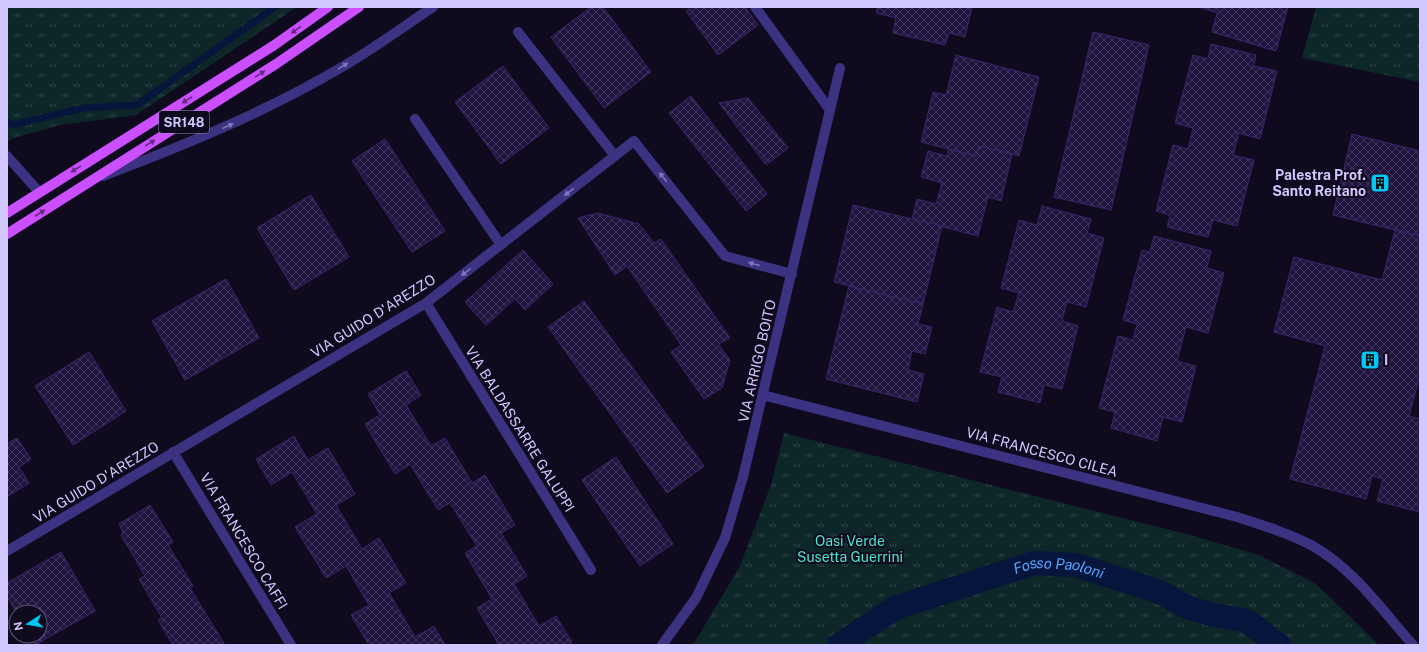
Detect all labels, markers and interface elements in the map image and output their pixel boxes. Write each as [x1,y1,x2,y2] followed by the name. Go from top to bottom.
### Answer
[291,26,301,34] one-way arrow
[338,62,349,70] one-way arrow
[255,70,265,78] one-way arrow
[182,96,192,104] one-way arrow
[159,111,209,133] road number: SR148
[223,123,234,129] one-way arrow
[145,139,155,147] one-way arrow
[71,165,81,173] one-way arrow
[1272,167,1366,199] place label: Palestra Prof. Santo Reitano
[659,172,668,183] one-way arrow
[1369,172,1391,194] building icon: Palestra Prof. Santo Reitano
[563,188,574,196] one-way arrow
[34,209,46,216] one-way arrow
[748,260,760,266] one-way arrow
[461,267,471,275] one-way arrow
[308,271,438,361] street label: VIA GUIDO D'AREZZO
[735,298,779,424] street label: VIA ARRIGO BOITO
[462,343,578,515] street label: VIA BALDASSARRE GALUPPI
[1359,349,1381,371] building icon: I
[1384,352,1388,368] place label: I
[965,424,1120,480] street label: VIA FRANCESCO CILEA
[30,438,162,526] street label: VIA GUIDO D'AREZZO
[197,470,291,612] street label: VIA FRANCESCO CAFFI
[797,533,903,565] park label: Oasi Verde Susetta Guerrini
[1011,554,1107,582] water label: Fosso Paoloni
[8,604,48,644] north arrow
[11,621,25,632] text: N

